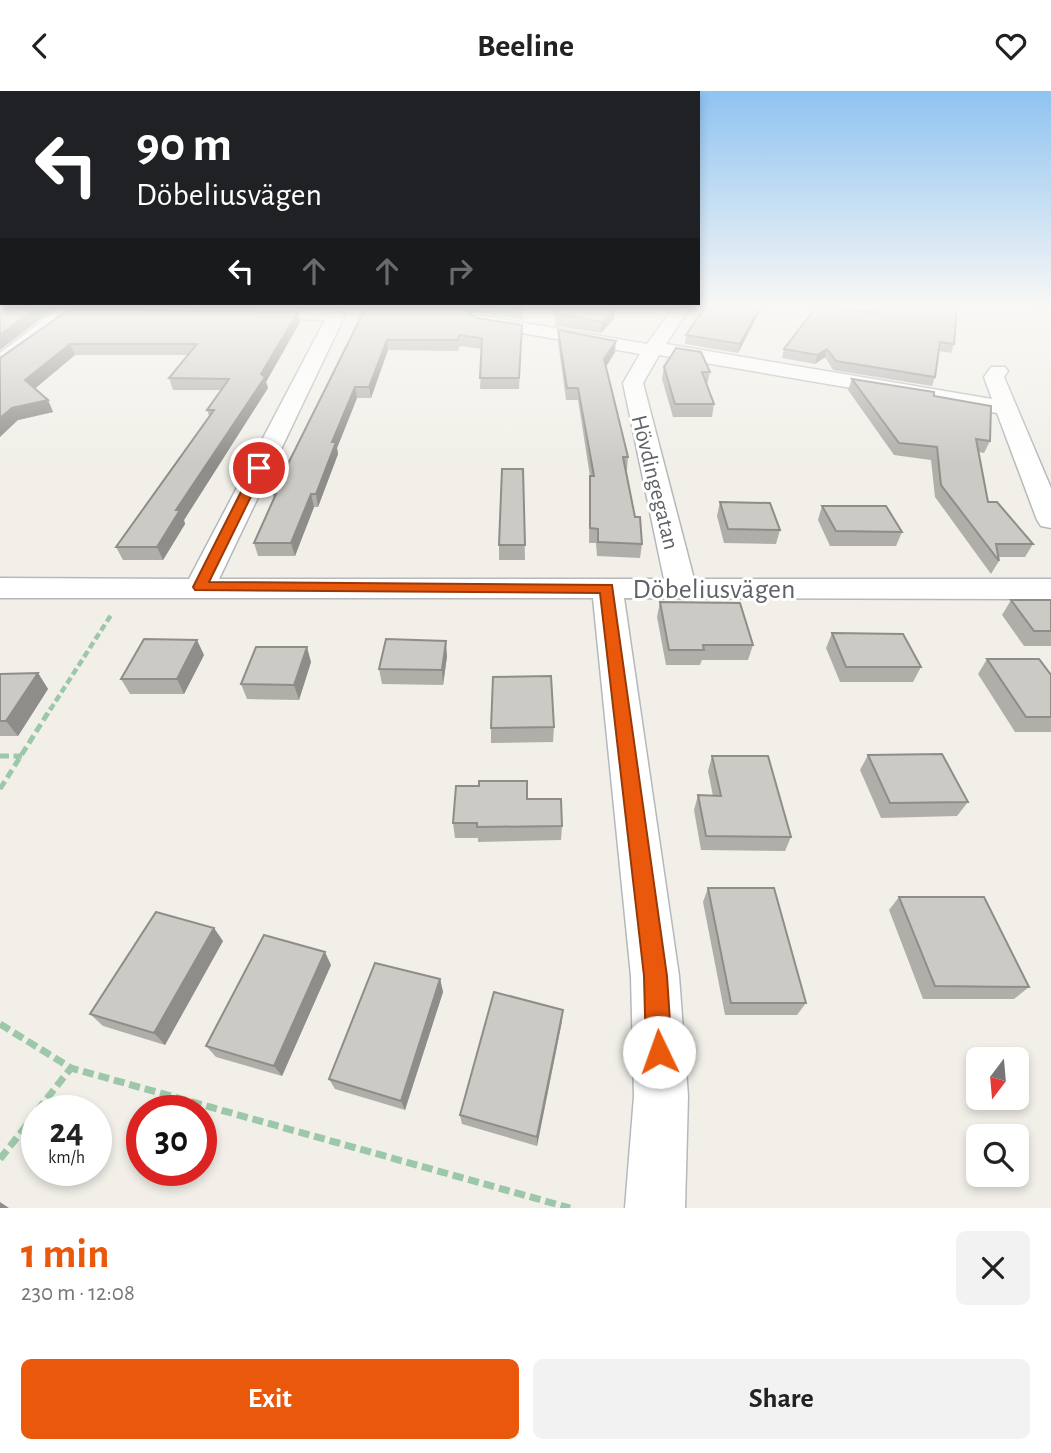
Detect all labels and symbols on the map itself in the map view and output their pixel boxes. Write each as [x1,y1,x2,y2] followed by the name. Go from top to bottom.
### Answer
[627,413,682,552] street label: Hövdingegatan
[229,438,289,498] pin
[633,576,795,604] street label: Döbeliusvägen
[622,1015,696,1089] position arrow
[966,1047,1029,1109] north arrow
[126,1095,217,1186] speed limit sign: 30

